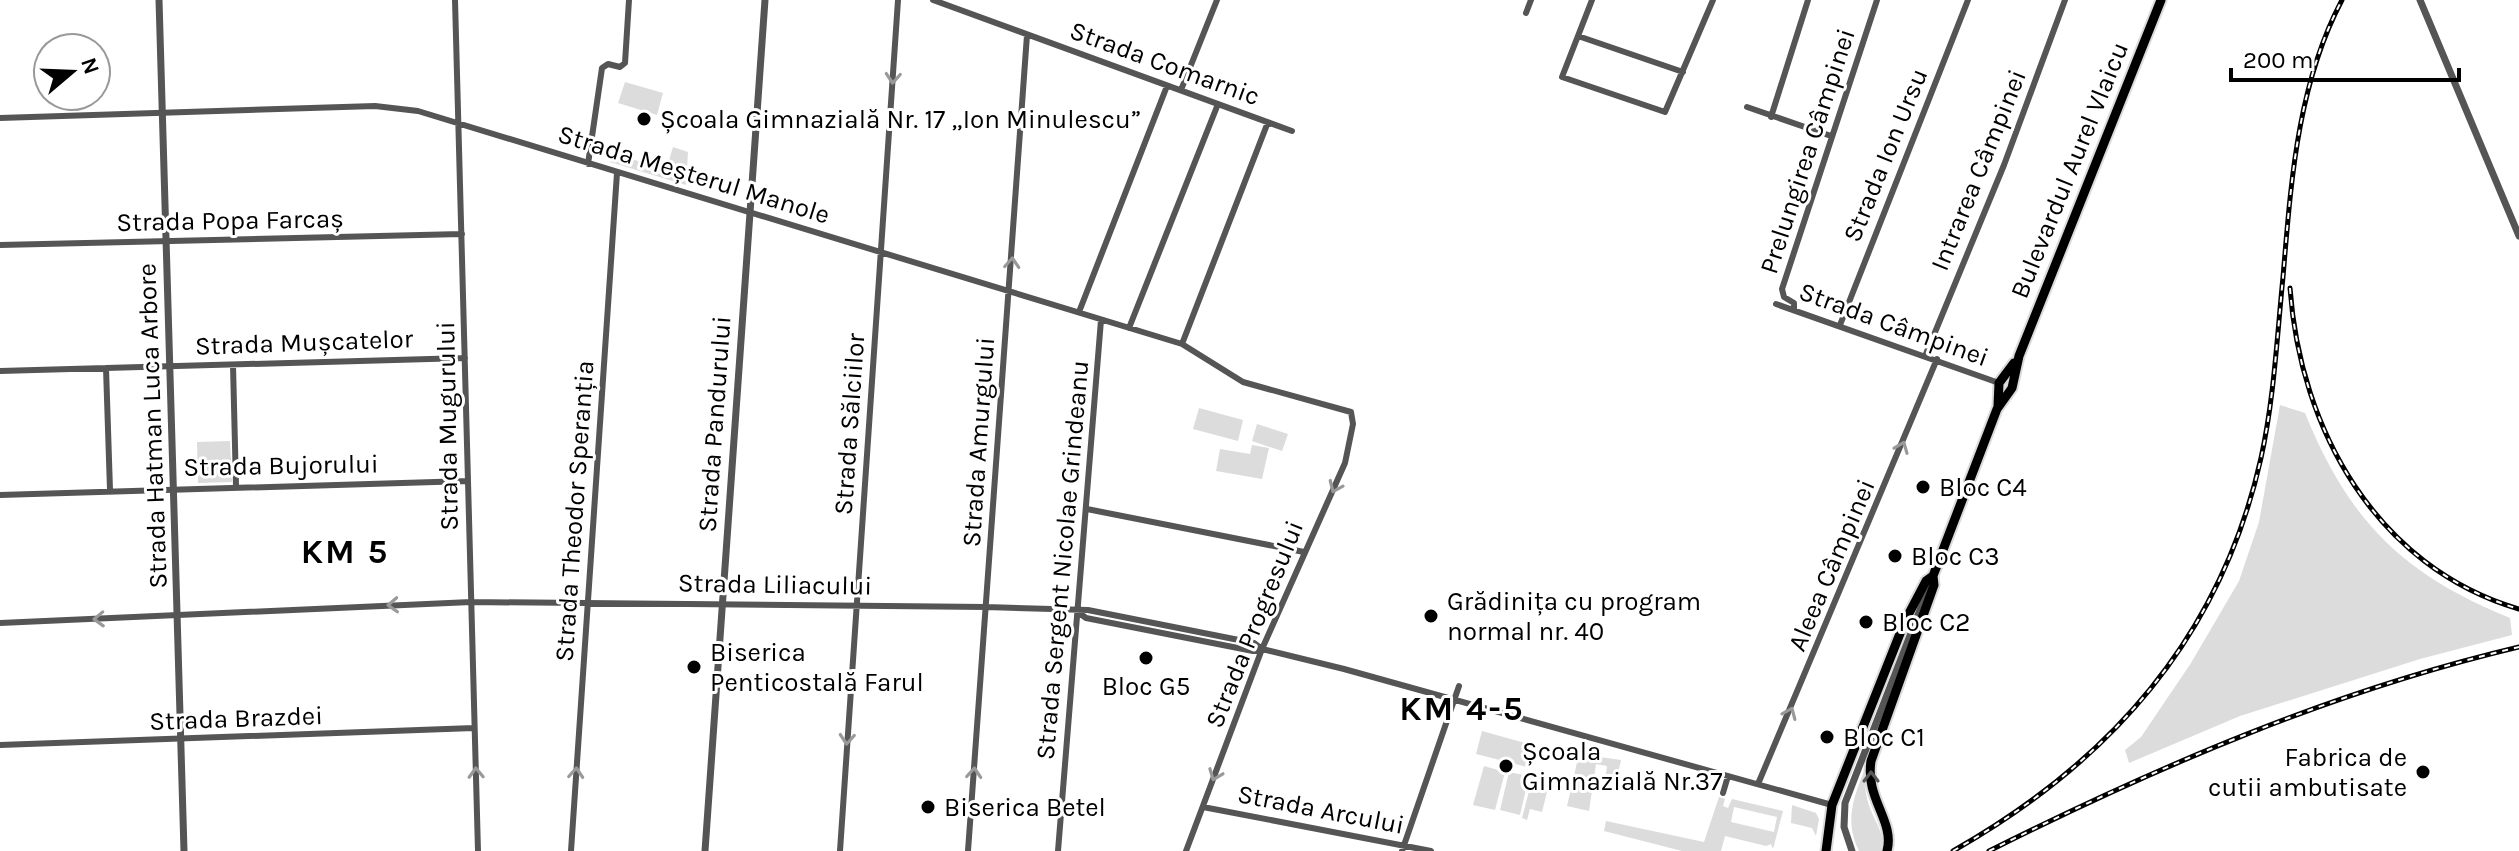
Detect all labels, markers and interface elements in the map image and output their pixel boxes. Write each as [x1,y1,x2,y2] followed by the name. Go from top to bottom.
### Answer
[1065,15,1264,112] street label: Strada Comarnic
[1753,25,1862,278] street label: Prelungirea Câmpinei
[32,32,112,112] north arrow
[2231,32,2459,82] scale bar
[2004,37,2135,303] street label: Bulevardul Aurel Vlaicu
[2243,46,2314,74] text: 200 m
[75,54,105,78] text: N
[1837,64,1934,246] street label: Strada Ion Ursu
[1924,65,2033,275] street label: Intrarea Câmpinei
[885,72,902,85] one-way arrow
[660,104,1141,135] place label: Școala Gimnazială Nr. 17 „Ion Minulescu”
[635,110,653,128] marker: Școala Gimnazială Nr. 17 „Ion Minulescu”
[554,118,834,231] street label: Strada Meșterul Manole
[116,203,344,238] street label: Strada Popa Farcaș
[1003,256,1020,269] one-way arrow
[131,263,174,589] street label: Strada Hatman Luca Arbore
[1795,276,1993,373] street label: Strada Câmpinei
[691,315,738,533] street label: Strada Pandurului
[430,321,465,531] street label: Strada Mugurului
[194,323,414,362] street label: Strada Mușcatelor
[828,331,871,516] street label: Strada Sălciilor
[956,336,1001,548] street label: Strada Amurgului
[549,359,600,663] street label: Strada Theodor Speranția
[1030,359,1095,761] street label: Strada Sergent Nicolae Grindeanu
[1892,441,1908,455] one-way arrow
[183,448,379,483] street label: Strada Bujorului
[1939,472,2027,503] place label: Bloc C4
[1781,475,1882,656] street label: Aleea Câmpinei
[1328,478,1344,493] one-way arrow
[1914,478,1932,496] marker: Bloc C4
[1199,516,1310,732] street label: Strada Progresului
[301,532,389,572] district label: KM 5
[1911,541,2000,572] place label: Bloc C3
[1886,547,1904,565] marker: Bloc C3
[678,567,872,602] street label: Strada Liliacului
[1447,586,1701,647] place label: Grădinița cu program normal nr. 40
[386,597,399,614] one-way arrow
[1422,607,1440,625] marker: Grădinița cu program normal nr. 40
[1882,607,1970,638] place label: Bloc C2
[92,611,105,628] one-way arrow
[1857,613,1875,631] marker: Bloc C2
[710,637,924,698] place label: Biserica Penticostală Farul
[1137,649,1155,667] marker: Bloc G5
[685,658,703,676] marker: Biserica Penticostală Farul
[1102,671,1190,702] place label: Bloc G5
[1399,689,1525,729] district label: KM 4-5
[149,700,323,737] street label: Strada Brazdei
[1781,707,1797,721] one-way arrow
[1843,722,1925,753] place label: Bloc C1
[1818,728,1836,746] marker: Bloc C1
[839,733,856,746] one-way arrow
[1522,736,1722,797] place label: Școala Gimnazială Nr.37
[2208,742,2407,803] place label: Fabrica de cutii ambutisate
[1497,757,1515,775] marker: Școala Gimnazială Nr.37
[2414,763,2432,781] marker: Fabrica de cutii ambutisate
[467,766,484,779] one-way arrow
[567,766,584,779] one-way arrow
[965,766,982,779] one-way arrow
[1208,767,1225,781] one-way arrow
[1862,770,1880,783] one-way arrow
[1235,778,1407,841] street label: Strada Arcului
[944,792,1106,823] place label: Biserica Betel
[919,798,937,816] marker: Biserica Betel

